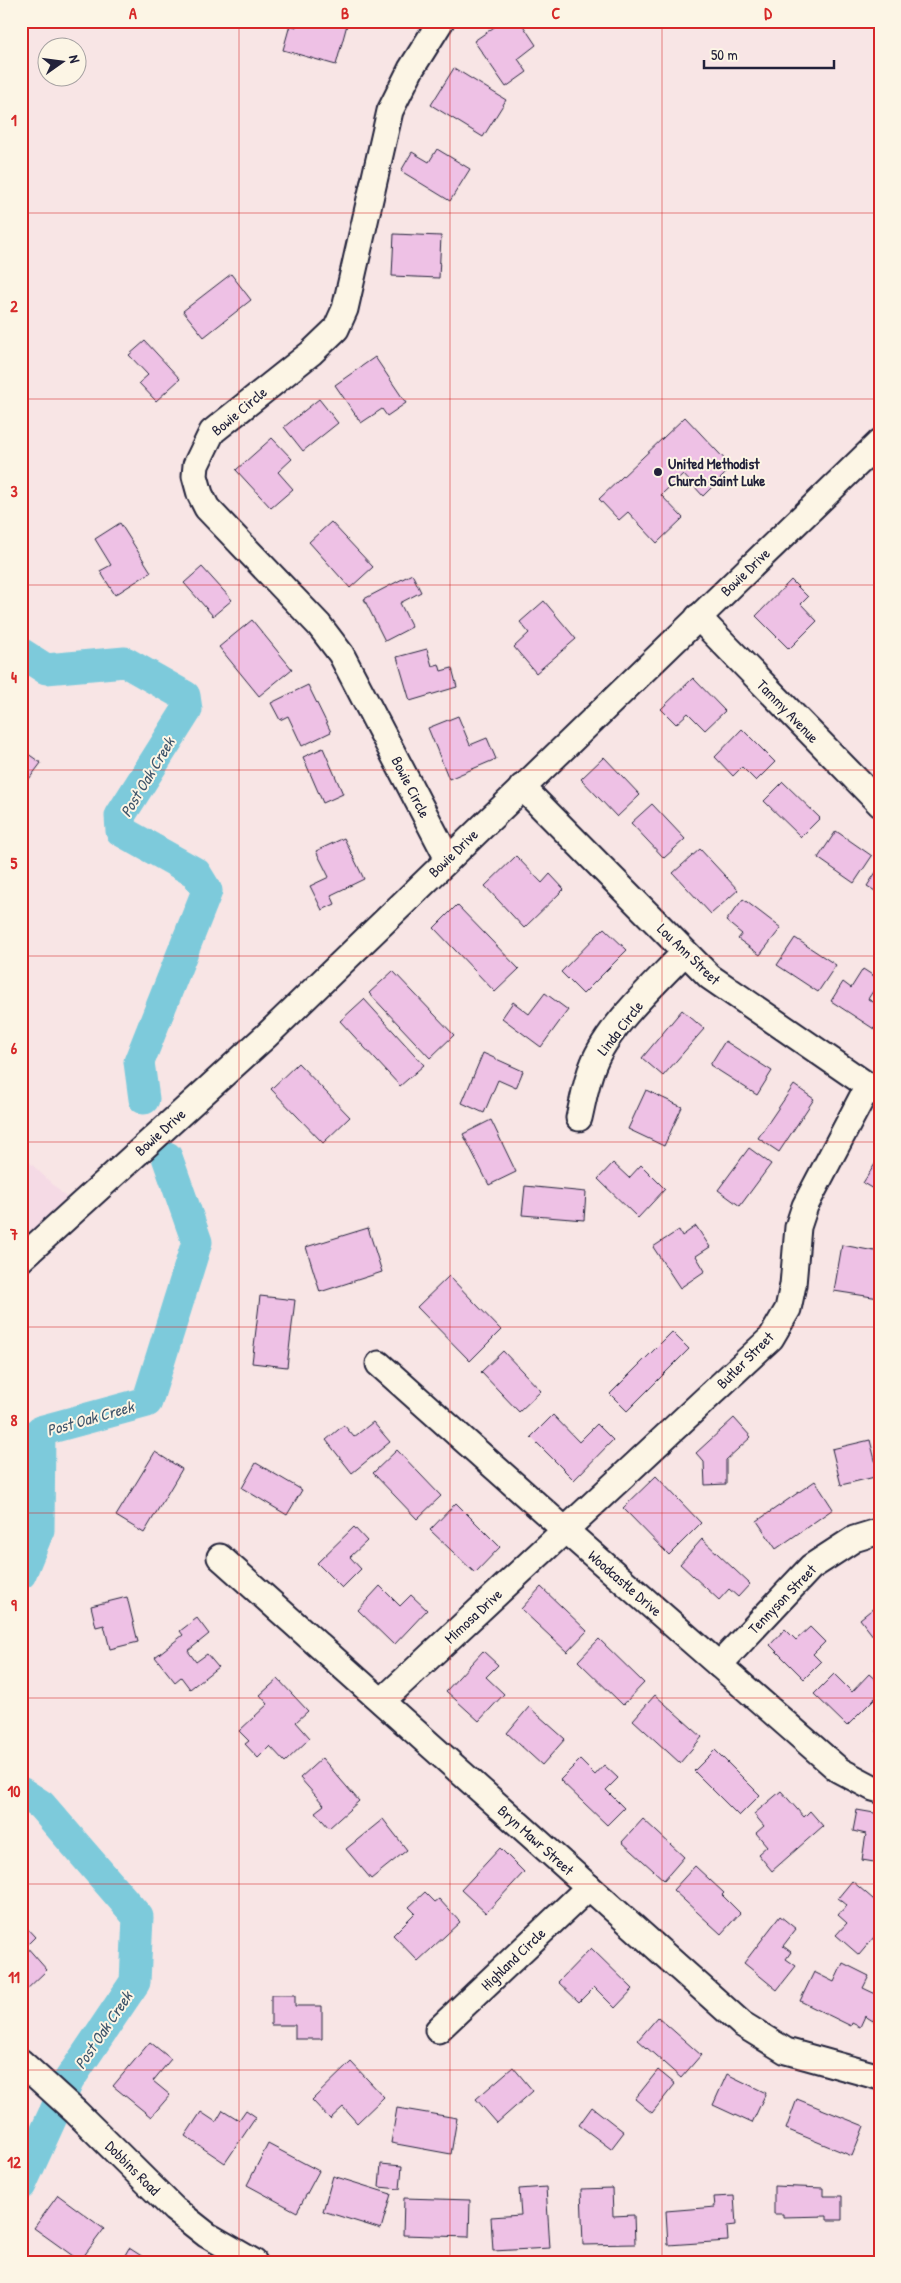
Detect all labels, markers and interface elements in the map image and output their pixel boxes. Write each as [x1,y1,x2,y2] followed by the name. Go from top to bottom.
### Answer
[129,2,137,24] text: A
[341,2,349,24] text: B
[552,2,561,24] text: C
[764,2,772,24] text: D
[38,38,88,88] north arrow
[704,38,834,70] scale bar
[711,44,738,65] text: 50 m
[65,53,85,65] text: N
[11,109,17,131] text: 1
[10,295,18,317] text: 2
[207,382,271,440] street label: Bowie Circle
[668,453,765,491] place label: United Methodist Church Saint Luke
[652,466,664,478] marker: United Methodist Church Saint Luke
[10,480,18,502] text: 3
[716,543,774,601] street label: Bowie Drive
[11,666,17,688] text: 4
[752,675,824,747] street label: Tammy Avenue
[115,732,180,821] water label: Post Oak Creek
[387,753,435,821] street label: Bowie Circle
[424,824,482,882] street label: Bowie Drive
[11,852,18,874] text: 5
[653,919,726,990] street label: Lou Ann Street
[592,996,648,1060] street label: Linda Circle
[11,1037,18,1059] text: 6
[130,1104,190,1160] street label: Bowie Drive
[9,1223,18,1245] text: 7
[712,1326,779,1393] street label: Butler Street
[44,1395,137,1441] water label: Post Oak Creek
[11,1409,18,1431] text: 8
[584,1545,666,1621] street label: Woodcastle Drive
[743,1559,821,1639] street label: Tennyson Street
[440,1584,506,1648] street label: Mimosa Drive
[11,1594,17,1616] text: 9
[8,1780,20,1802] text: 10
[493,1800,579,1880] street label: Bryn Mawr Street
[476,1923,550,1995] street label: Highland Circle
[8,1966,20,1988] text: 11
[69,1986,138,2073] water label: Post Oak Creek
[101,2136,165,2200] street label: Dobbins Road
[7,2151,21,2173] text: 12

